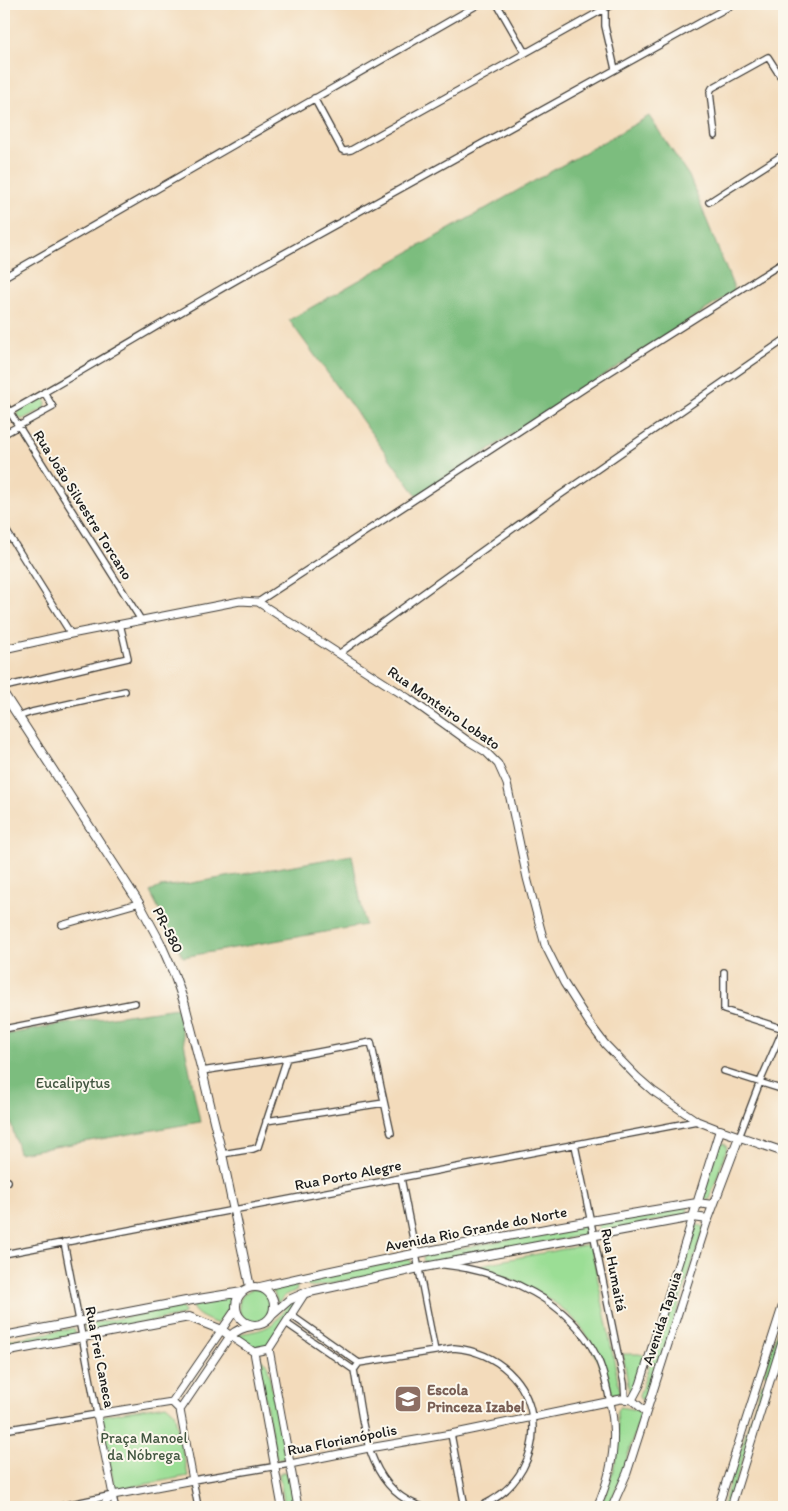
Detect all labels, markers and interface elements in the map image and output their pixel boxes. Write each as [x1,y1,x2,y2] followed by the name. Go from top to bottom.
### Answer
[29,427,137,583] street label: Rua João Silvestre Torcano
[384,662,504,754] street label: Rua Monteiro Lobato
[149,904,187,956] street label: PR-580
[36,1074,111,1092] park label: Eucalipytus
[293,1156,403,1194] street label: Rua Porto Alegre
[384,1203,568,1255] street label: Avenida Rio Grande do Norte
[597,1227,631,1313] street label: Rua Humaitá
[638,1269,686,1367] street label: Avenida Tapuia
[81,1305,119,1410] street label: Rua Frei Caneca
[427,1381,526,1416] place label: Escola Princeza Izabel
[393,1384,423,1414] school or university icon: Escola Princeza Izabel
[286,1421,399,1459] street label: Rua Florianópolis
[100,1429,188,1464] park label: Praça Manoel da Nóbrega

